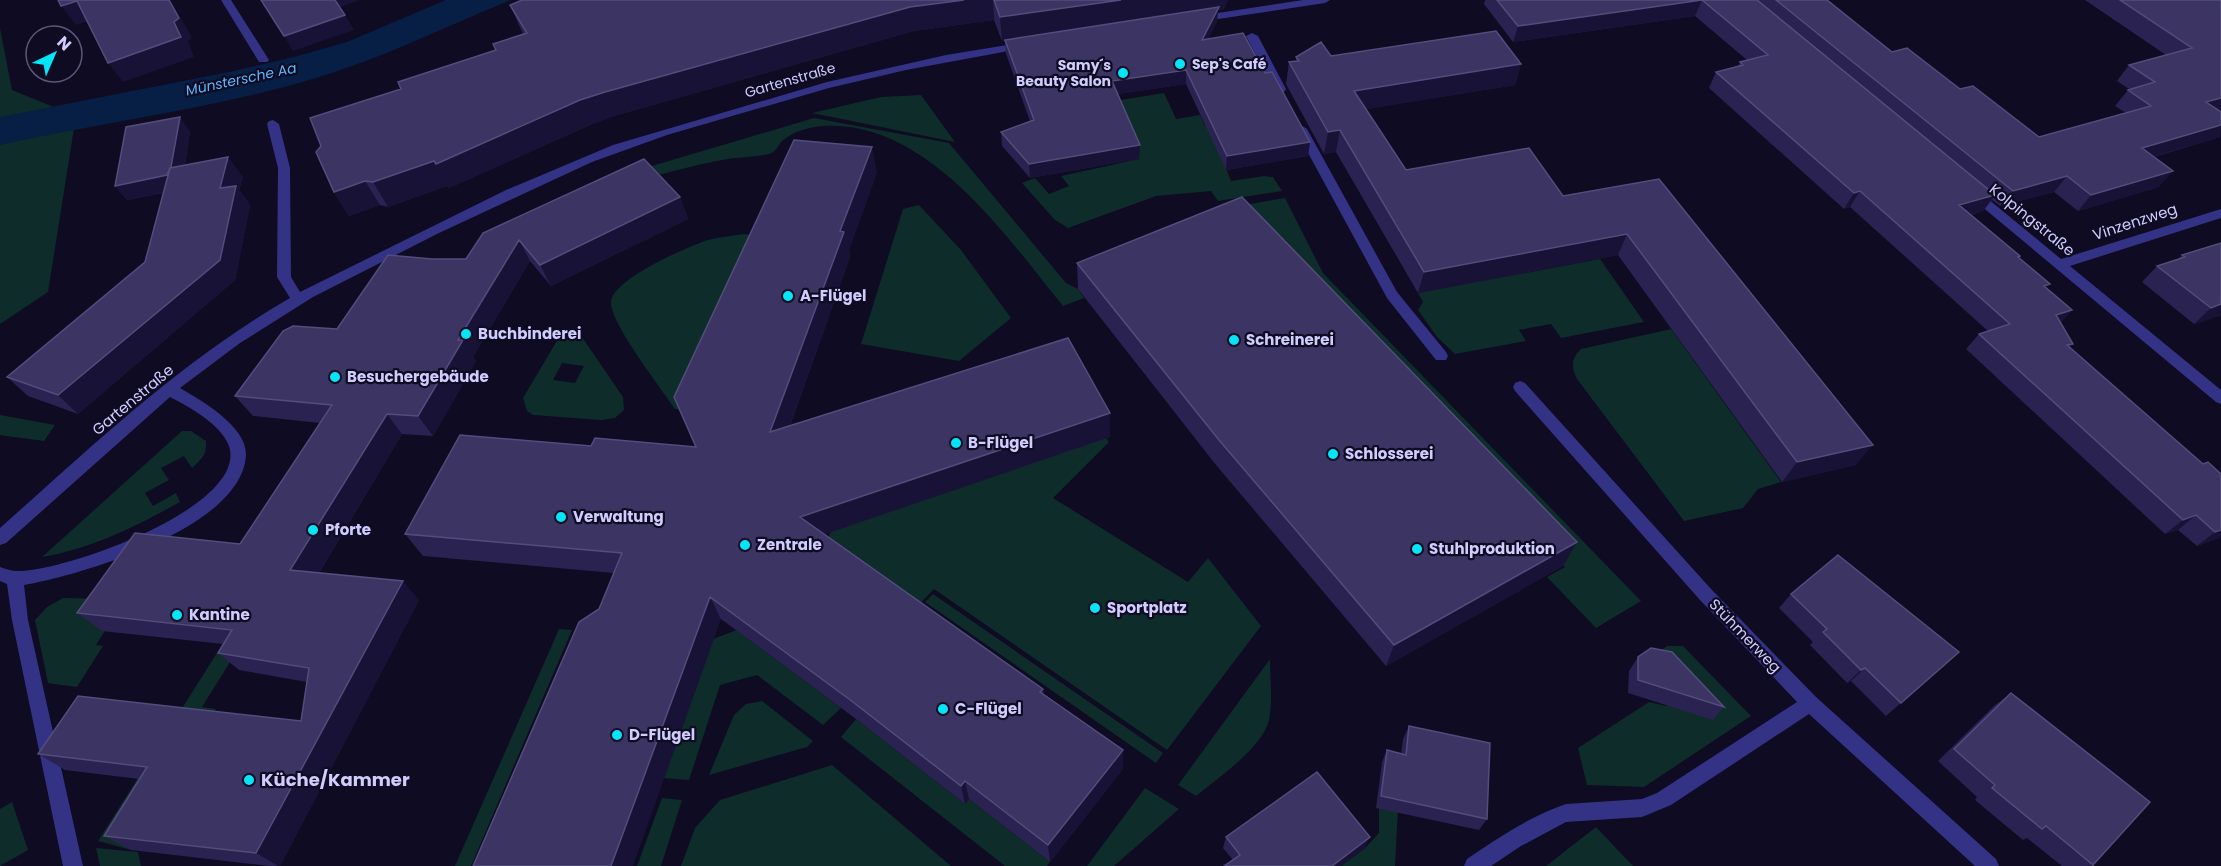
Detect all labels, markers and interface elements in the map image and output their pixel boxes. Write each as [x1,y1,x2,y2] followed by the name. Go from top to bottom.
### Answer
[24,24,84,84] north arrow
[52,31,76,56] text: N
[1192,54,1267,74] place label: Sep's Café
[1016,55,1111,91] place label: Samy´s Beauty Salon
[184,57,299,101] water label: Münstersche Aa
[742,57,838,103] street label: Gartenstraße
[1173,57,1187,71] marker: Sep's Café
[1116,66,1130,80] marker: Samy´s Beauty Salon
[1985,179,2079,261] street label: Kolpingstraße
[2090,198,2180,245] street label: Vinzenzweg
[800,285,866,306] place label: A-Flügel
[781,289,795,303] marker: A-Flügel
[478,323,581,344] place label: Buchbinderei
[459,327,473,341] marker: Buchbinderei
[1246,329,1334,350] place label: Schreinerei
[1227,333,1241,347] marker: Schreinerei
[88,359,178,440] street label: Gartenstraße
[347,366,489,387] place label: Besuchergebäude
[328,370,342,384] marker: Besuchergebäude
[968,432,1033,453] place label: B-Flügel
[949,436,963,450] marker: B-Flügel
[1345,443,1433,464] place label: Schlosserei
[1326,447,1340,461] marker: Schlosserei
[573,506,664,527] place label: Verwaltung
[554,510,568,524] marker: Verwaltung
[325,519,371,540] place label: Pforte
[306,523,320,537] marker: Pforte
[757,534,822,555] place label: Zentrale
[738,538,752,552] marker: Zentrale
[1429,538,1555,559] place label: Stuhlproduktion
[1410,542,1424,556] marker: Stuhlproduktion
[1705,594,1786,677] street label: Stühmerweg
[1107,597,1187,618] place label: Sportplatz
[1088,601,1102,615] marker: Sportplatz
[189,604,250,625] place label: Kantine
[170,608,184,622] marker: Kantine
[955,698,1022,719] place label: C-Flügel
[936,702,950,716] marker: C-Flügel
[629,724,695,745] place label: D-Flügel
[610,728,624,742] marker: D-Flügel
[261,767,410,792] place label: Küche/Kammer
[242,773,256,787] marker: Küche/Kammer

